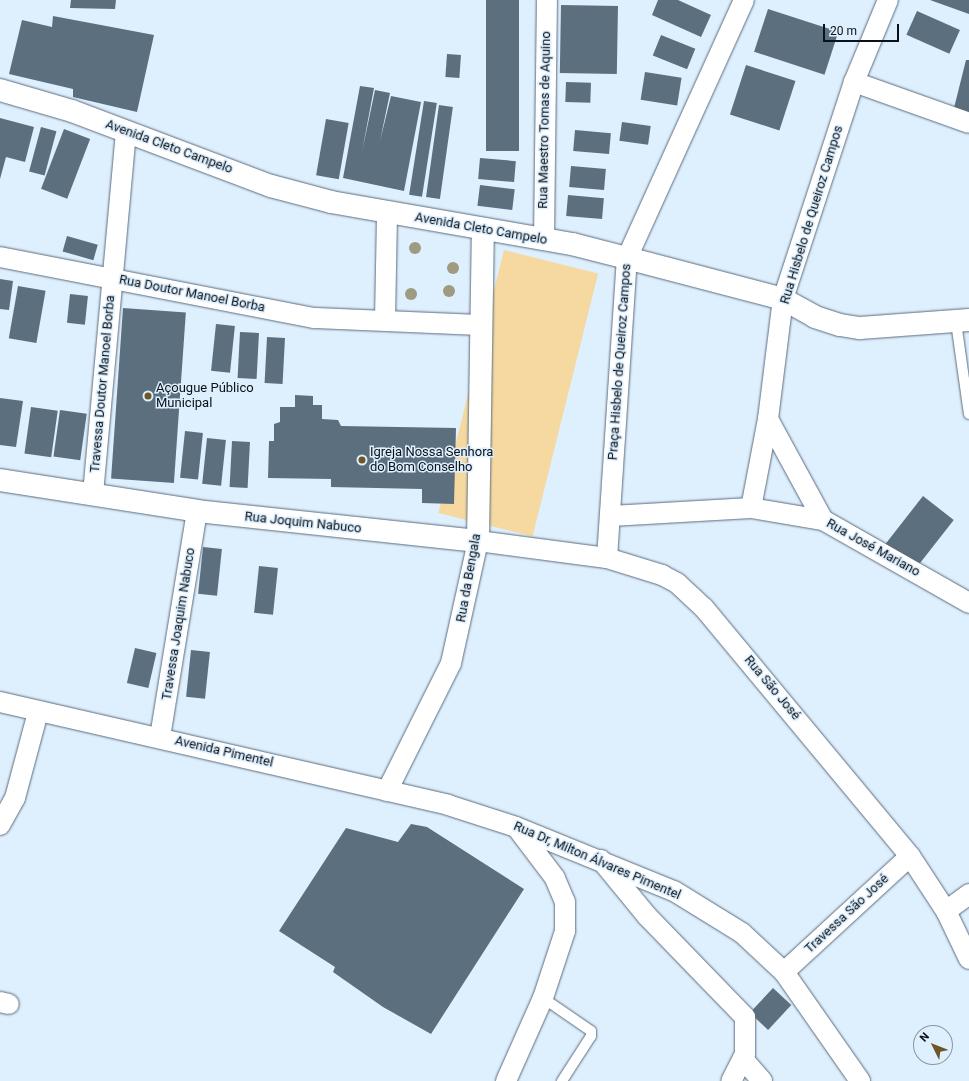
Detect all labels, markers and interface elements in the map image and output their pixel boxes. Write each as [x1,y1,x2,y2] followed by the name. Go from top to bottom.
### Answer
[825,16,901,42] scale bar
[830,24,857,38] text: 20 m
[536,31,554,209] street label: Rua Maestro Tomas de Aquino
[103,117,235,177] street label: Avenida Cleto Campelo
[777,124,847,306] street label: Rua Hisbelo de Queiroz Campos
[414,210,548,248] street label: Avenida Cleto Campelo
[605,263,635,461] street label: Praça Hisbelo de Queiroz Campos
[118,272,266,316] street label: Rua Doutor Manoel Borba
[87,295,119,473] street label: Travessa Doutor Manoel Borba
[156,381,254,412] place label: Açougue Público Municipal
[143,391,153,401] marker: Açougue Público Municipal
[370,445,493,476] place label: Igreja Nossa Senhora do Bom Conselho
[357,455,367,465] marker: Igreja Nossa Senhora do Bom Conselho
[244,509,362,537] street label: Rua Joquim Nabuco
[824,516,922,580] street label: Rua José Mariano
[454,532,484,624] street label: Rua da Bengala
[159,547,199,701] street label: Travessa Joaquim Nabuco
[741,653,803,723] street label: Rua São José
[173,733,275,771] street label: Avenida Pimentel
[511,819,683,903] street label: Rua Dr, Milton Álvares Pimentel
[802,871,892,957] street label: Travessa São José
[913,1025,953,1065] north arrow
[917,1030,932,1044] text: N

